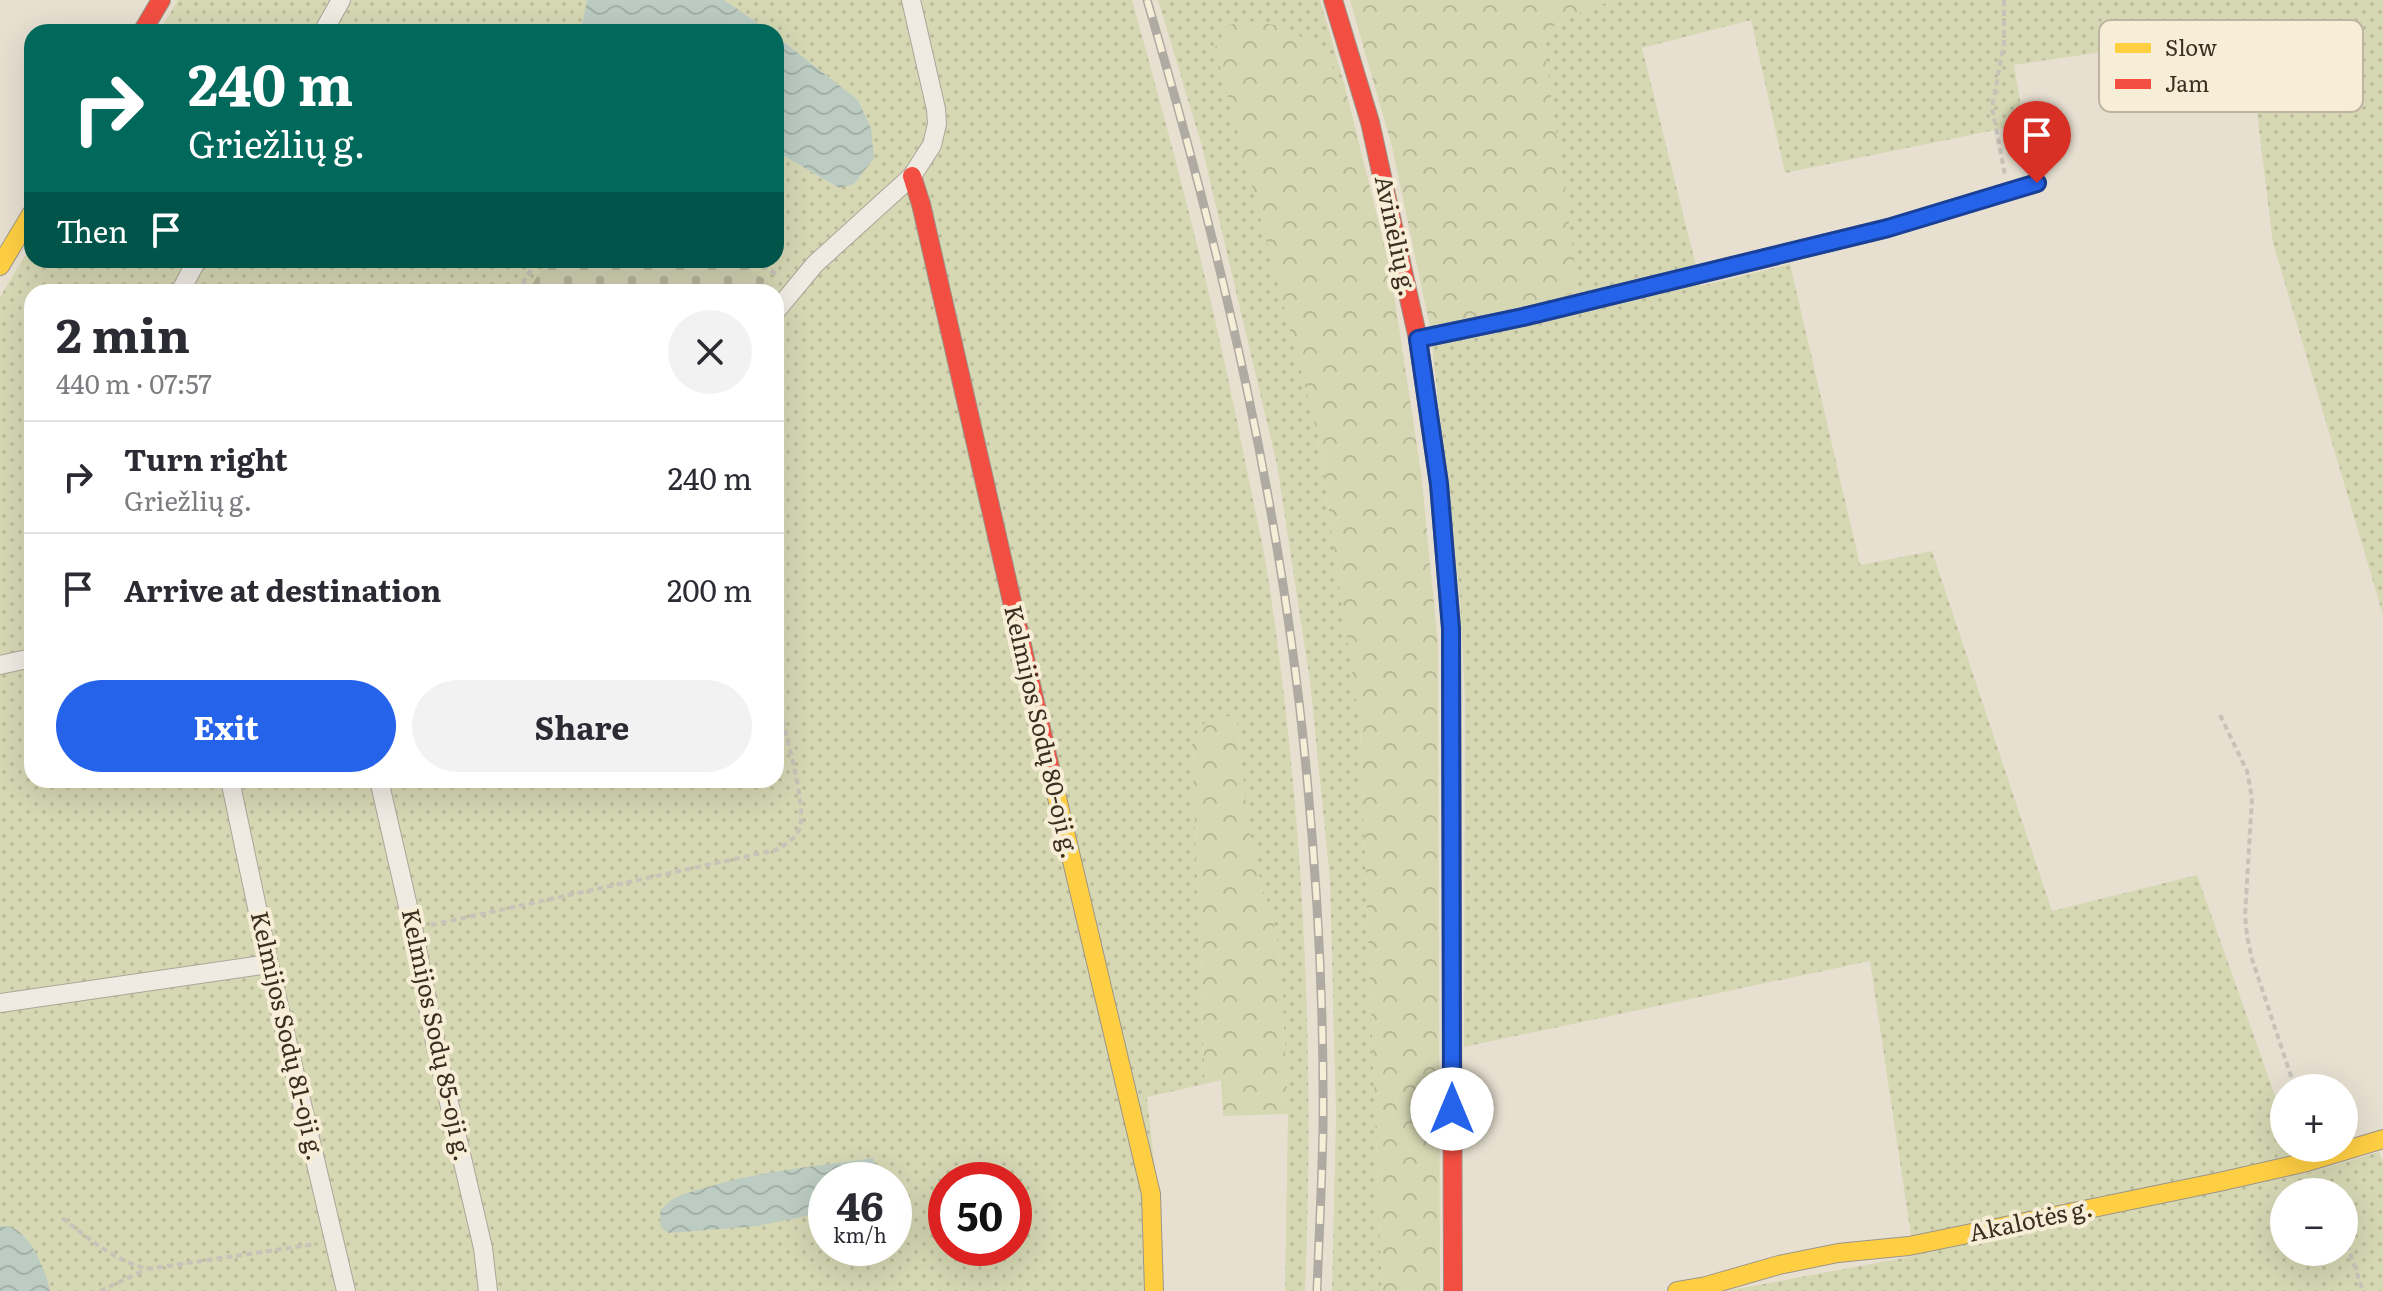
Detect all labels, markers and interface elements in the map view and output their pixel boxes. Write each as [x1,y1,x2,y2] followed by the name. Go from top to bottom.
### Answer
[2099,20,2363,112] legend
[2165,30,2217,63] text: Slow
[188,40,353,123] text: 240 m
[56,56,160,160] icon: right
[2165,66,2209,99] text: Jam
[2003,101,2071,183] pin
[2015,113,2059,157] icon: arrive
[188,116,366,169] text: Griežlių g.
[1368,172,1427,299] street label: Avinėlių g.
[56,208,128,252] text: Then
[144,208,188,252] icon: arrive
[56,297,190,368] text: 2 min
[668,310,752,394] button: close
[56,363,212,402] text: 440 m · 07:57
[124,436,288,480] text: Turn right
[56,455,100,499] icon: right
[668,455,752,499] text: 240 m
[124,480,252,519] text: Griežlių g.
[56,567,100,611] icon: arrive
[124,567,441,611] text: Arrive at destination
[667,567,752,611] text: 200 m
[997,601,1090,862] street label: Kelmijos Sodų 80-oji g.
[56,680,396,772] button: Exit
[412,680,752,772] button: Share
[395,905,482,1164] street label: Kelmijos Sodų 85-oji g.
[244,907,335,1164] street label: Kelmijos Sodų 81-oji g.
[1410,1067,1494,1151] position arrow
[2270,1074,2358,1266] map controls
[2270,1074,2358,1162] button: +
[928,1162,1032,1266] speed limit sign: 50
[836,1174,884,1233] text: 46
[2270,1178,2358,1266] button: −
[1966,1188,2095,1249] street label: Akalotės g.
[833,1219,887,1249] text: km/h

